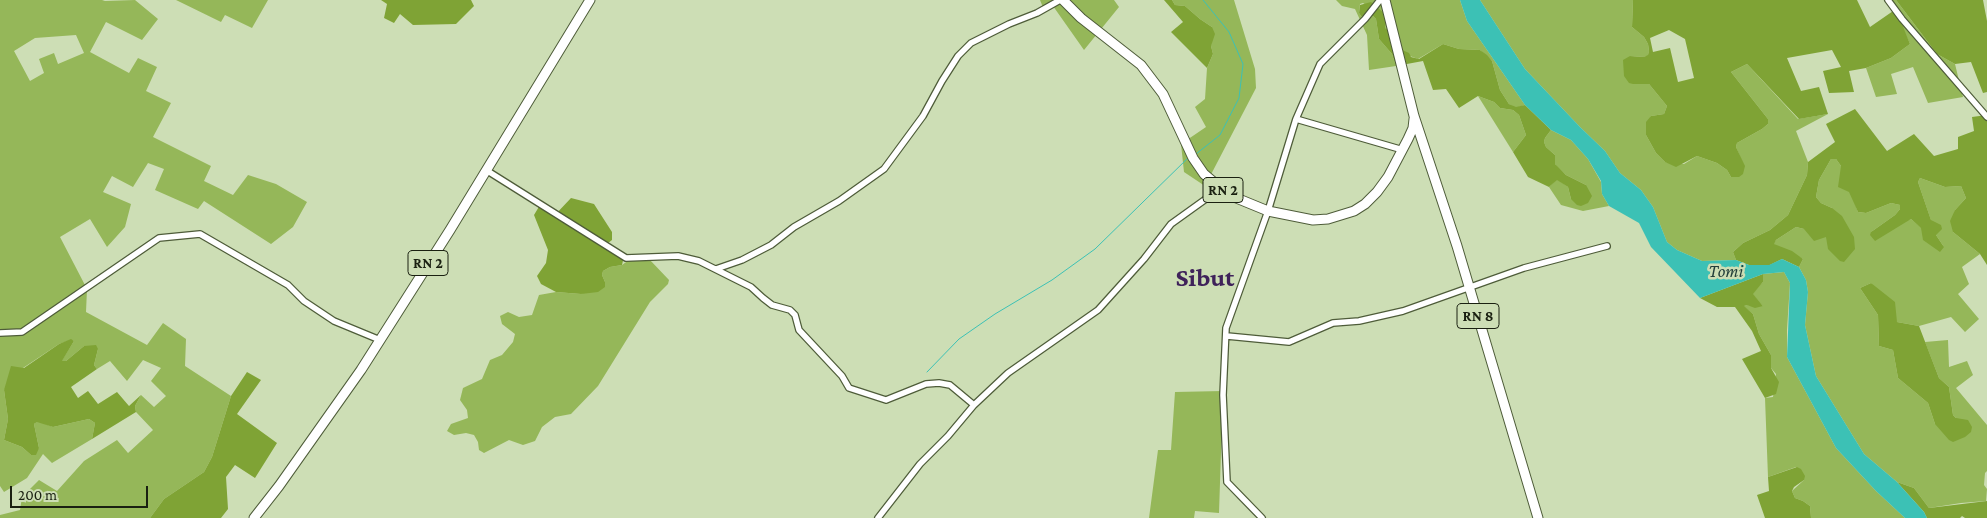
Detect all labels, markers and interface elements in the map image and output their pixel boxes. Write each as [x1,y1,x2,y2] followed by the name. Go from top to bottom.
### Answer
[1203,178,1243,202] road number: RN 2
[408,250,448,276] road number: RN 2
[1709,260,1743,282] water label: Tomi
[1176,262,1234,294] district label: Sibut
[1457,304,1499,328] road number: RN 8
[12,476,150,508] scale bar
[18,487,57,503] text: 200 m

